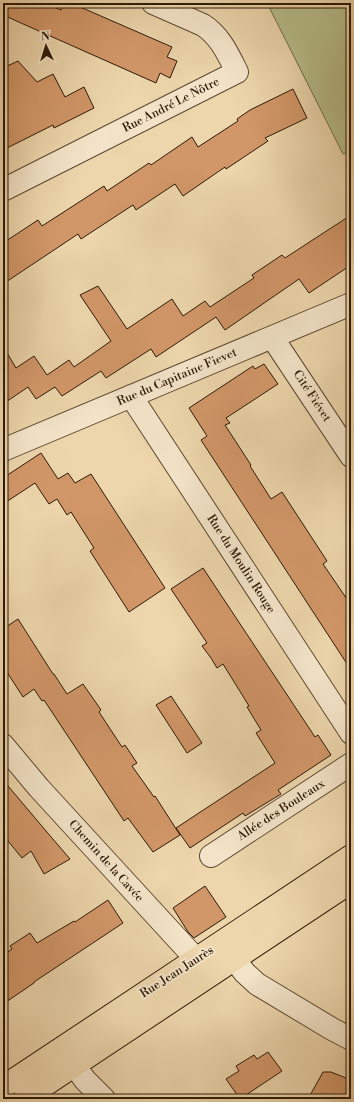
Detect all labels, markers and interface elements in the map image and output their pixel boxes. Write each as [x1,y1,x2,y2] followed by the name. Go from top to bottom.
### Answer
[26,26,66,66] north arrow
[41,30,50,44] text: N
[120,74,222,136] street label: Rue André Le Nôtre
[115,345,240,409] street label: Rue du Capitaine Fievet
[290,367,335,425] street label: Cité Fiévet
[203,512,279,616] street label: Rue du Moulin Rouge
[234,776,328,844] street label: Allée des Bouleaux
[65,817,147,905] street label: Chemin de la Cavée
[137,943,217,1001] street label: Rue Jean Jaurès

